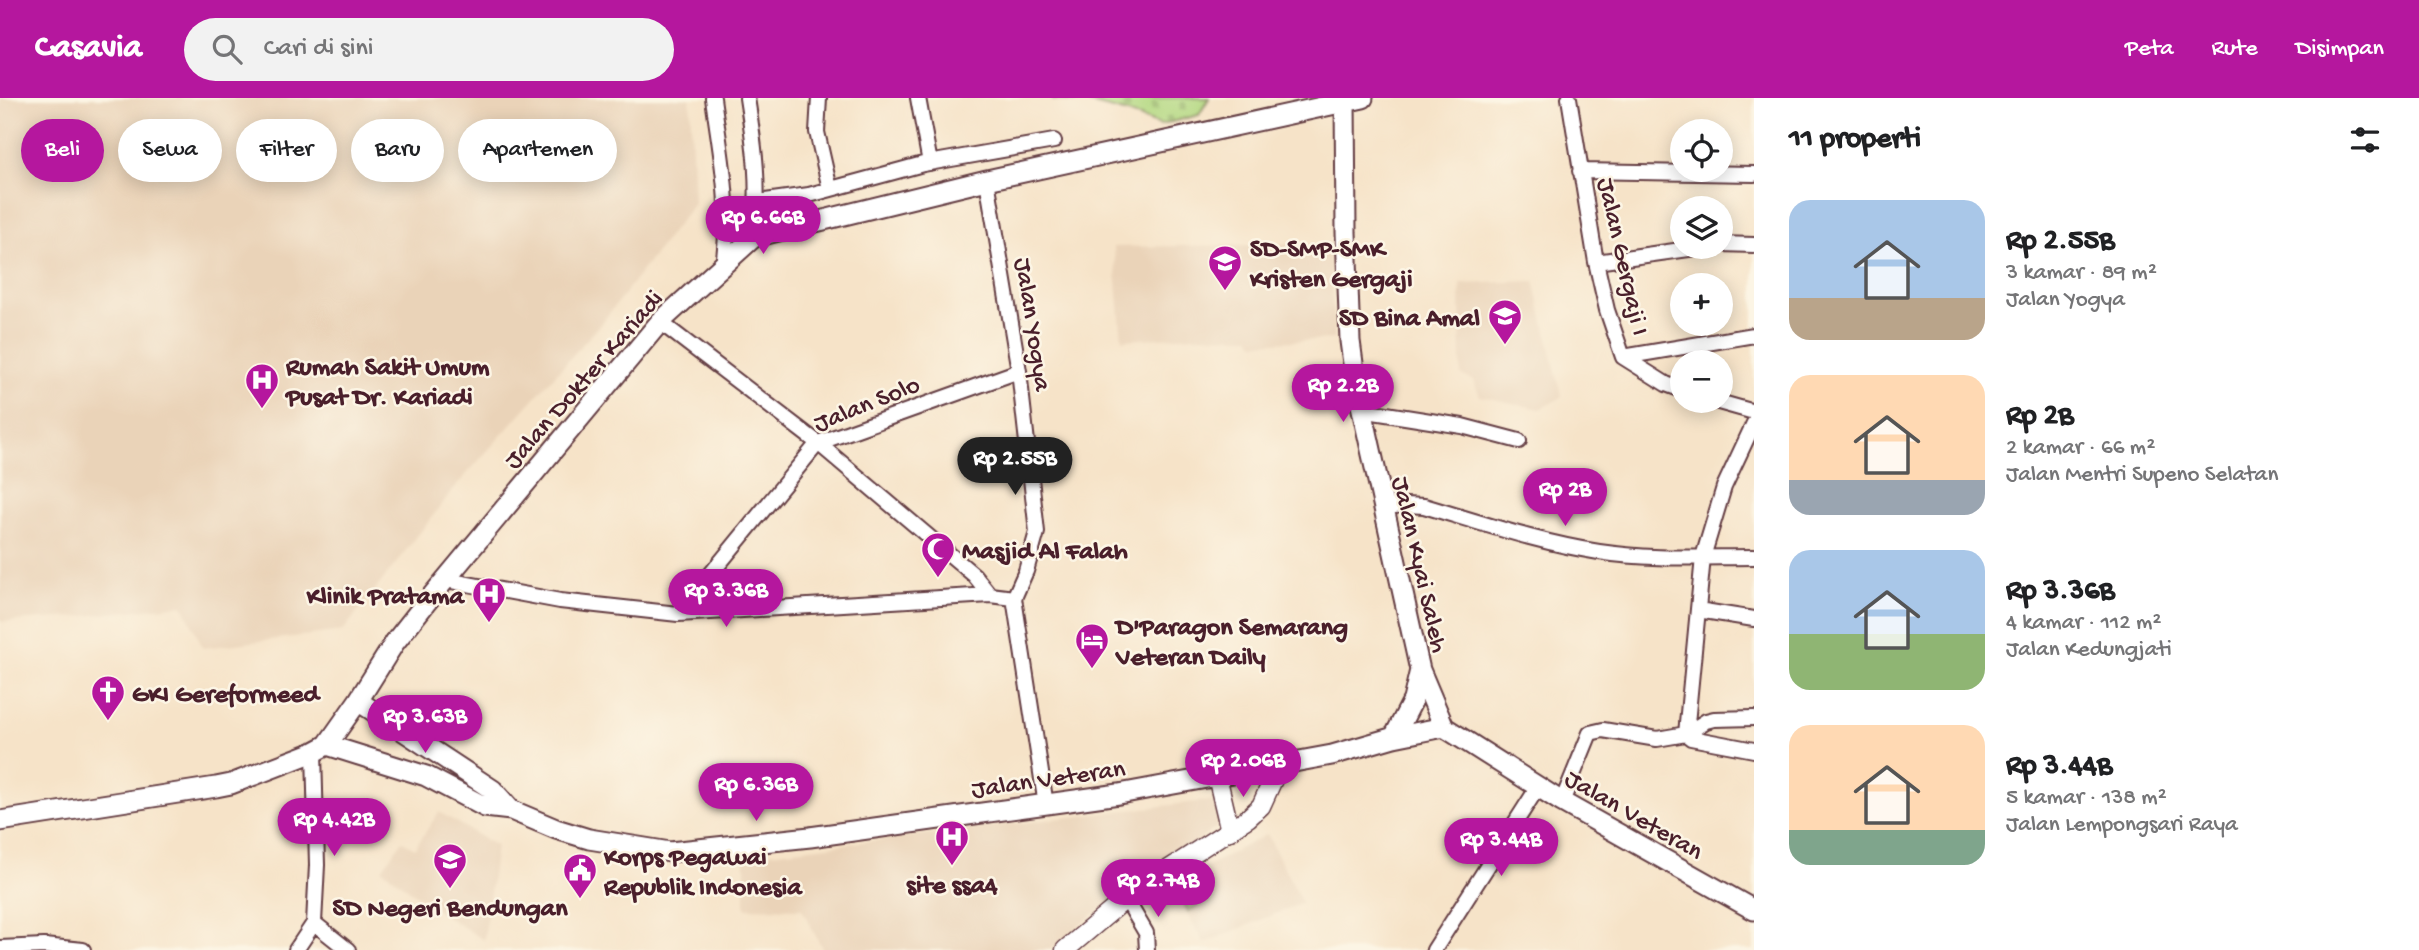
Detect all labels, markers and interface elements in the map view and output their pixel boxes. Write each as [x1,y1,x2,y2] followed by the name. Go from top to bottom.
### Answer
[184,18,674,81] search box
[35,30,142,68] text: Casavia
[208,30,246,68] icon: search
[264,34,373,65] text: Cari di sini
[2125,35,2174,64] text: Peta
[2212,35,2258,64] text: Rute
[2296,35,2384,64] text: Disimpan
[21,119,104,182] chip: Beli
[118,119,222,182] chip: Sewa
[236,119,337,182] chip: Filter
[351,119,444,182] chip: Baru
[458,119,617,182] chip: Apartemen
[1670,119,1733,413] map controls
[1670,119,1733,182] button: locate
[2346,121,2384,159] icon: filters
[1789,123,1921,158] text: 11 properti
[1587,175,1654,339] street label: Jalan Gergaji I
[1670,196,1733,259] button: layers
[691,197,835,256] pin: Rp 6.66B
[722,205,804,232] text: Rp 6.66B
[2006,225,2115,260] text: Rp 2.55B
[1845,228,1929,312] icon: home
[1249,236,1413,297] place label: SD-SMP-SMK Kristen Gergaji
[1206,243,1244,292] school or university icon: SD-SMP-SMK Kristen Gergaji
[1005,256,1057,395] street label: Jalan Yogya
[2006,260,2157,287] text: 3 kamar · 89 m²
[1670,273,1733,336] button: +
[499,285,672,477] street label: Jalan Dokter Kariadi
[2006,287,2125,314] text: Jalan Yogya
[1486,297,1524,346] school or university icon: SD Bina Amal
[1339,305,1480,336] place label: SD Bina Amal
[1670,350,1733,413] button: −
[284,354,490,415] place label: Rumah Sakit Umum Pusat Dr. Kariadi
[243,361,281,410] hospital icon: Rumah Sakit Umum Pusat Dr. Kariadi
[1278,364,1408,424] pin: Rp 2.2B
[810,371,925,441] street label: Jalan Solo
[1308,373,1378,400] text: Rp 2.2B
[2006,400,2074,435] text: Rp 2B
[1845,403,1929,487] icon: home
[2006,435,2155,462] text: 2 kamar · 66 m²
[943,438,1087,497] pin: Rp 2.55B
[973,446,1057,473] text: Rp 2.55B
[2006,462,2278,489] text: Jalan Mentri Supeno Selatan
[1516,468,1614,528] pin: Rp 2B
[1382,474,1453,656] street label: Jalan Kyai Saleh
[1539,477,1591,504] text: Rp 2B
[919,530,957,579] mosque icon: Masjid Al Falah
[962,538,1128,569] place label: Masjid Al Falah
[654,570,798,629] pin: Rp 3.36B
[470,575,508,624] hospital icon: Klinik Pratama
[2006,575,2115,610] text: Rp 3.36B
[684,578,768,605] text: Rp 3.36B
[1845,578,1929,662] icon: home
[306,583,466,614] place label: Klinik Pratama
[2006,610,2161,637] text: 4 kamar · 112 m²
[1114,614,1348,675] place label: D'Paragon Semarang Veteran Daily
[1073,621,1111,670] hotel icon: D'Paragon Semarang Veteran Daily
[2006,637,2172,664] text: Jalan Kedungjati
[89,673,127,722] church icon: GKI Gereformeed
[132,681,322,712] place label: GKI Gereformeed
[353,696,497,755] pin: Rp 3.63B
[383,704,467,731] text: Rp 3.63B
[1171,740,1315,799] pin: Rp 2.06B
[1201,748,1285,775] text: Rp 2.06B
[2006,750,2112,785] text: Rp 3.44B
[1845,753,1929,837] icon: home
[970,755,1128,808] street label: Jalan Veteran
[684,764,828,823] pin: Rp 6.36B
[1558,765,1708,869] street label: Jalan Veteran
[714,772,798,799] text: Rp 6.36B
[2006,785,2167,812] text: 5 kamar · 138 m²
[262,798,406,858] pin: Rp 4.42B
[294,807,374,834] text: Rp 4.42B
[2006,812,2238,839] text: Jalan Lempongsari Raya
[933,818,971,867] hospital icon: site ssa4
[1429,818,1573,878] pin: Rp 3.44B
[1460,827,1542,854] text: Rp 3.44B
[431,841,469,890] school or university icon: SD Negeri Bendungan
[603,844,803,905] place label: Korps Pegawai Republik Indonesia
[561,851,599,900] public building icon: Korps Pegawai Republik Indonesia
[1086,860,1230,919] pin: Rp 2.74B
[1117,868,1199,895] text: Rp 2.74B
[906,872,998,903] place label: site ssa4
[332,895,568,926] place label: SD Negeri Bendungan

